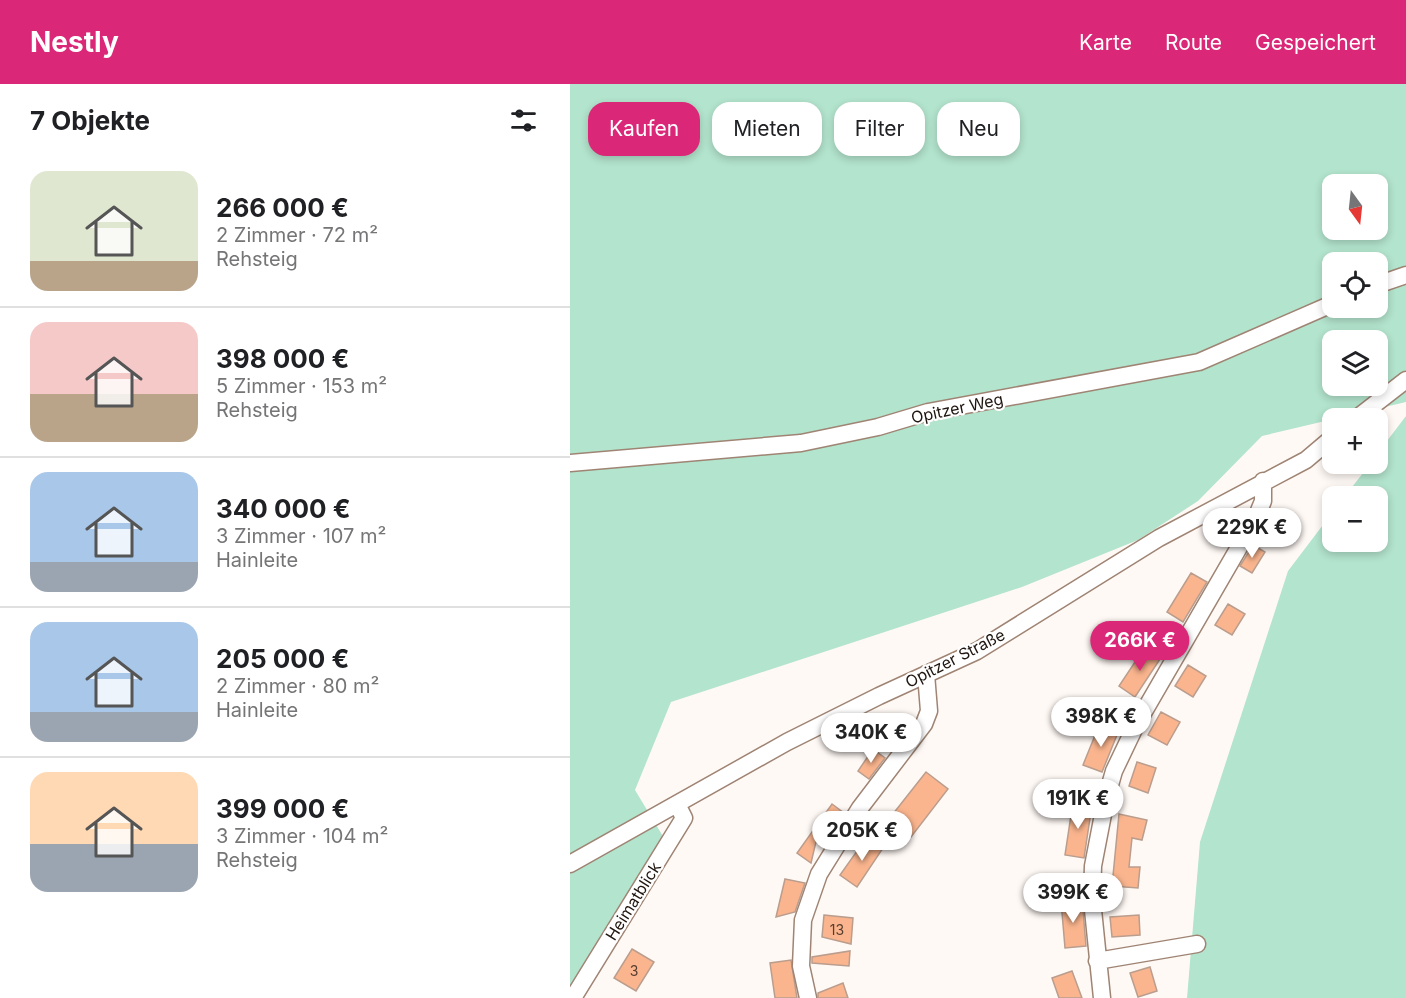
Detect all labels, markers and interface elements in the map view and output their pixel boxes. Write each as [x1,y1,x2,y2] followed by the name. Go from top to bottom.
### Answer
[30,25,119,59] text: Nestly
[1079,30,1132,55] text: Karte
[1165,30,1222,55] text: Route
[1255,30,1376,55] text: Gespeichert
[588,102,700,156] chip: Kaufen
[712,102,822,156] chip: Mieten
[834,102,925,156] chip: Filter
[937,102,1020,156] chip: Neu
[507,104,540,137] icon: filters
[30,105,150,136] text: 7 Objekte
[1322,174,1388,240] north arrow
[1322,174,1388,552] map controls
[216,192,349,223] text: 266 000 €
[78,195,150,267] icon: home
[216,223,378,247] text: 2 Zimmer · 72 m²
[216,247,298,271] text: Rehsteig
[1322,252,1388,318] button: locate
[1322,330,1388,396] button: layers
[216,343,349,374] text: 398 000 €
[78,346,150,418] icon: home
[216,374,387,398] text: 5 Zimmer · 153 m²
[909,388,1005,428] street label: Opitzer Weg
[216,398,298,422] text: Rehsteig
[1322,408,1388,474] button: +
[1322,486,1388,552] button: −
[216,493,351,524] text: 340 000 €
[78,496,150,568] icon: home
[1203,508,1301,559] pin: 229K €
[1217,515,1288,539] text: 229K €
[216,524,386,548] text: 3 Zimmer · 107 m²
[216,548,298,572] text: Hainleite
[1091,621,1189,672] pin: 266K €
[902,624,1008,692] street label: Opitzer Straße
[1104,628,1176,652] text: 266K €
[216,643,349,674] text: 205 000 €
[78,646,150,718] icon: home
[216,674,379,698] text: 2 Zimmer · 80 m²
[1052,697,1150,748] pin: 398K €
[216,698,298,722] text: Hainleite
[1065,704,1137,728] text: 398K €
[822,713,920,764] pin: 340K €
[835,720,907,744] text: 340K €
[1029,779,1127,830] pin: 191K €
[1046,786,1110,810] text: 191K €
[216,793,349,824] text: 399 000 €
[78,796,150,868] icon: home
[813,811,911,862] pin: 205K €
[826,818,898,842] text: 205K €
[216,824,388,848] text: 3 Zimmer · 104 m²
[216,848,298,872] text: Rehsteig
[601,858,665,944] street label: Heimatblick
[1024,873,1122,924] pin: 399K €
[1037,880,1109,904] text: 399K €
[830,921,844,938] house number: 13
[630,962,638,979] house number: 3

